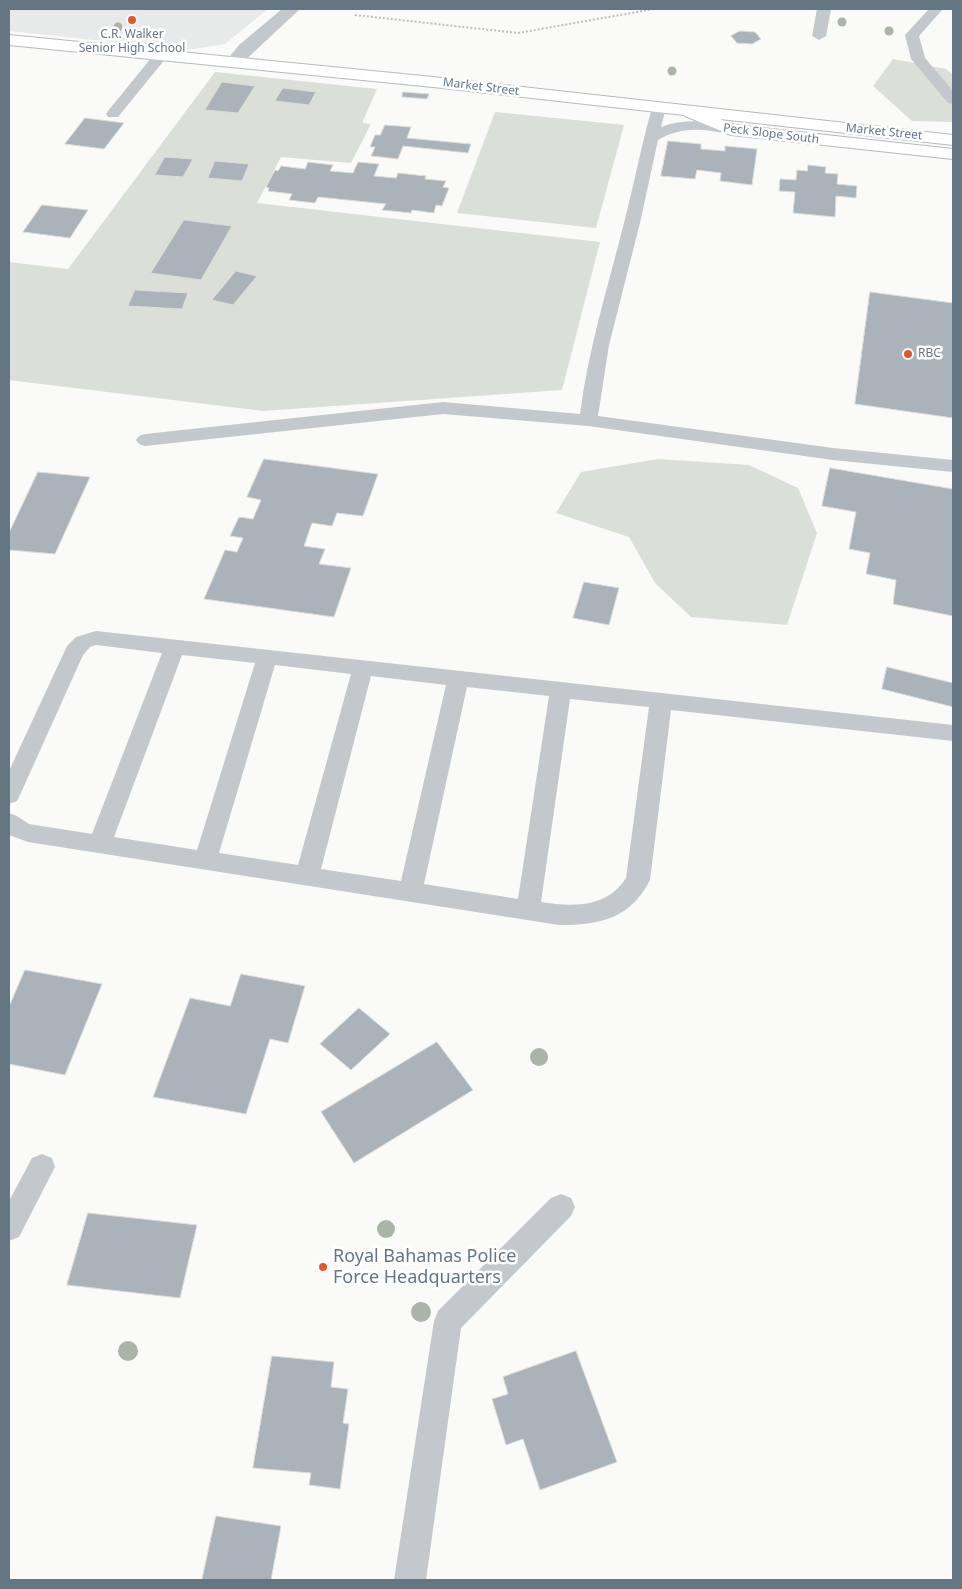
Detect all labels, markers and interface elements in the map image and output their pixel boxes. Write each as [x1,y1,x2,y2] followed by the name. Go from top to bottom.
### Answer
[126,14,138,26] marker: C.R. Walker Senior High School
[79,28,185,56] place label: C.R. Walker Senior High School
[442,75,520,99] street label: Market Street
[722,121,820,147] street label: Peck Slope South
[845,121,923,143] street label: Market Street
[918,347,941,361] place label: RBC
[902,348,914,360] marker: RBC
[333,1246,516,1288] place label: Royal Bahamas Police Force Headquarters
[317,1261,329,1273] marker: Royal Bahamas Police Force Headquarters

